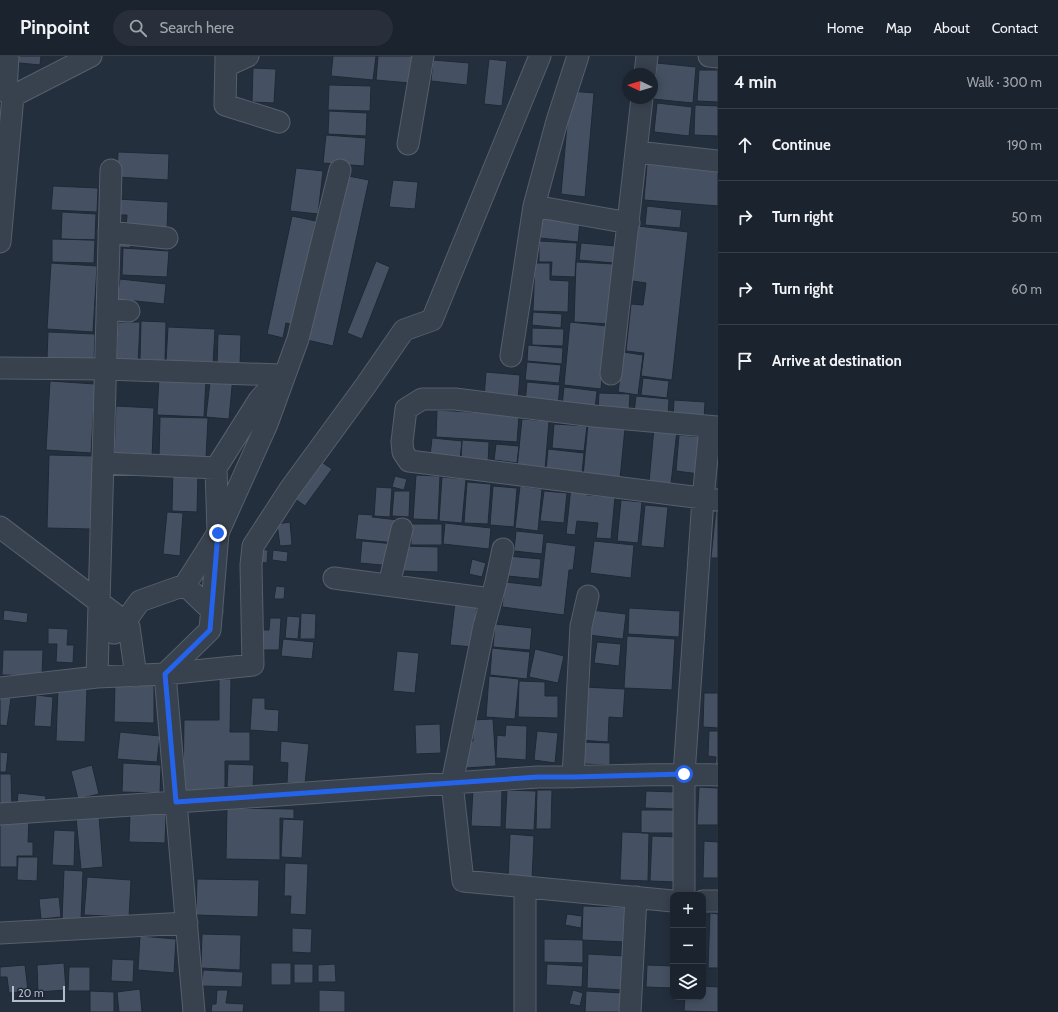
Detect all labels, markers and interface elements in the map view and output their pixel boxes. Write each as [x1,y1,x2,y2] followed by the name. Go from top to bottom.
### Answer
[113,10,393,46] search box
[20,16,89,39] text: Pinpoint
[127,17,149,39] icon: search
[159,19,234,37] text: Search here
[827,19,864,37] text: Home
[886,19,911,37] text: Map
[933,19,970,37] text: About
[992,19,1038,37] text: Contact
[622,68,658,104] north arrow
[734,72,777,92] text: 4 min
[967,74,1042,90] text: Walk · 300 m
[734,134,756,156] icon: ahead
[772,136,831,154] text: Continue
[1007,137,1042,153] text: 190 m
[734,206,756,228] icon: right
[772,208,833,226] text: Turn right
[1012,209,1042,225] text: 50 m
[734,278,756,300] icon: right
[772,280,833,298] text: Turn right
[1011,281,1042,297] text: 60 m
[734,350,756,372] icon: arrive
[772,352,902,370] text: Arrive at destination
[209,524,227,542] route end
[675,765,693,783] route start
[670,892,706,1000] map controls
[670,892,706,928] button: +
[670,928,706,964] button: −
[670,964,706,1000] button: layers
[12,984,65,1003] scale bar
[18,986,44,1000] text: 20 m

